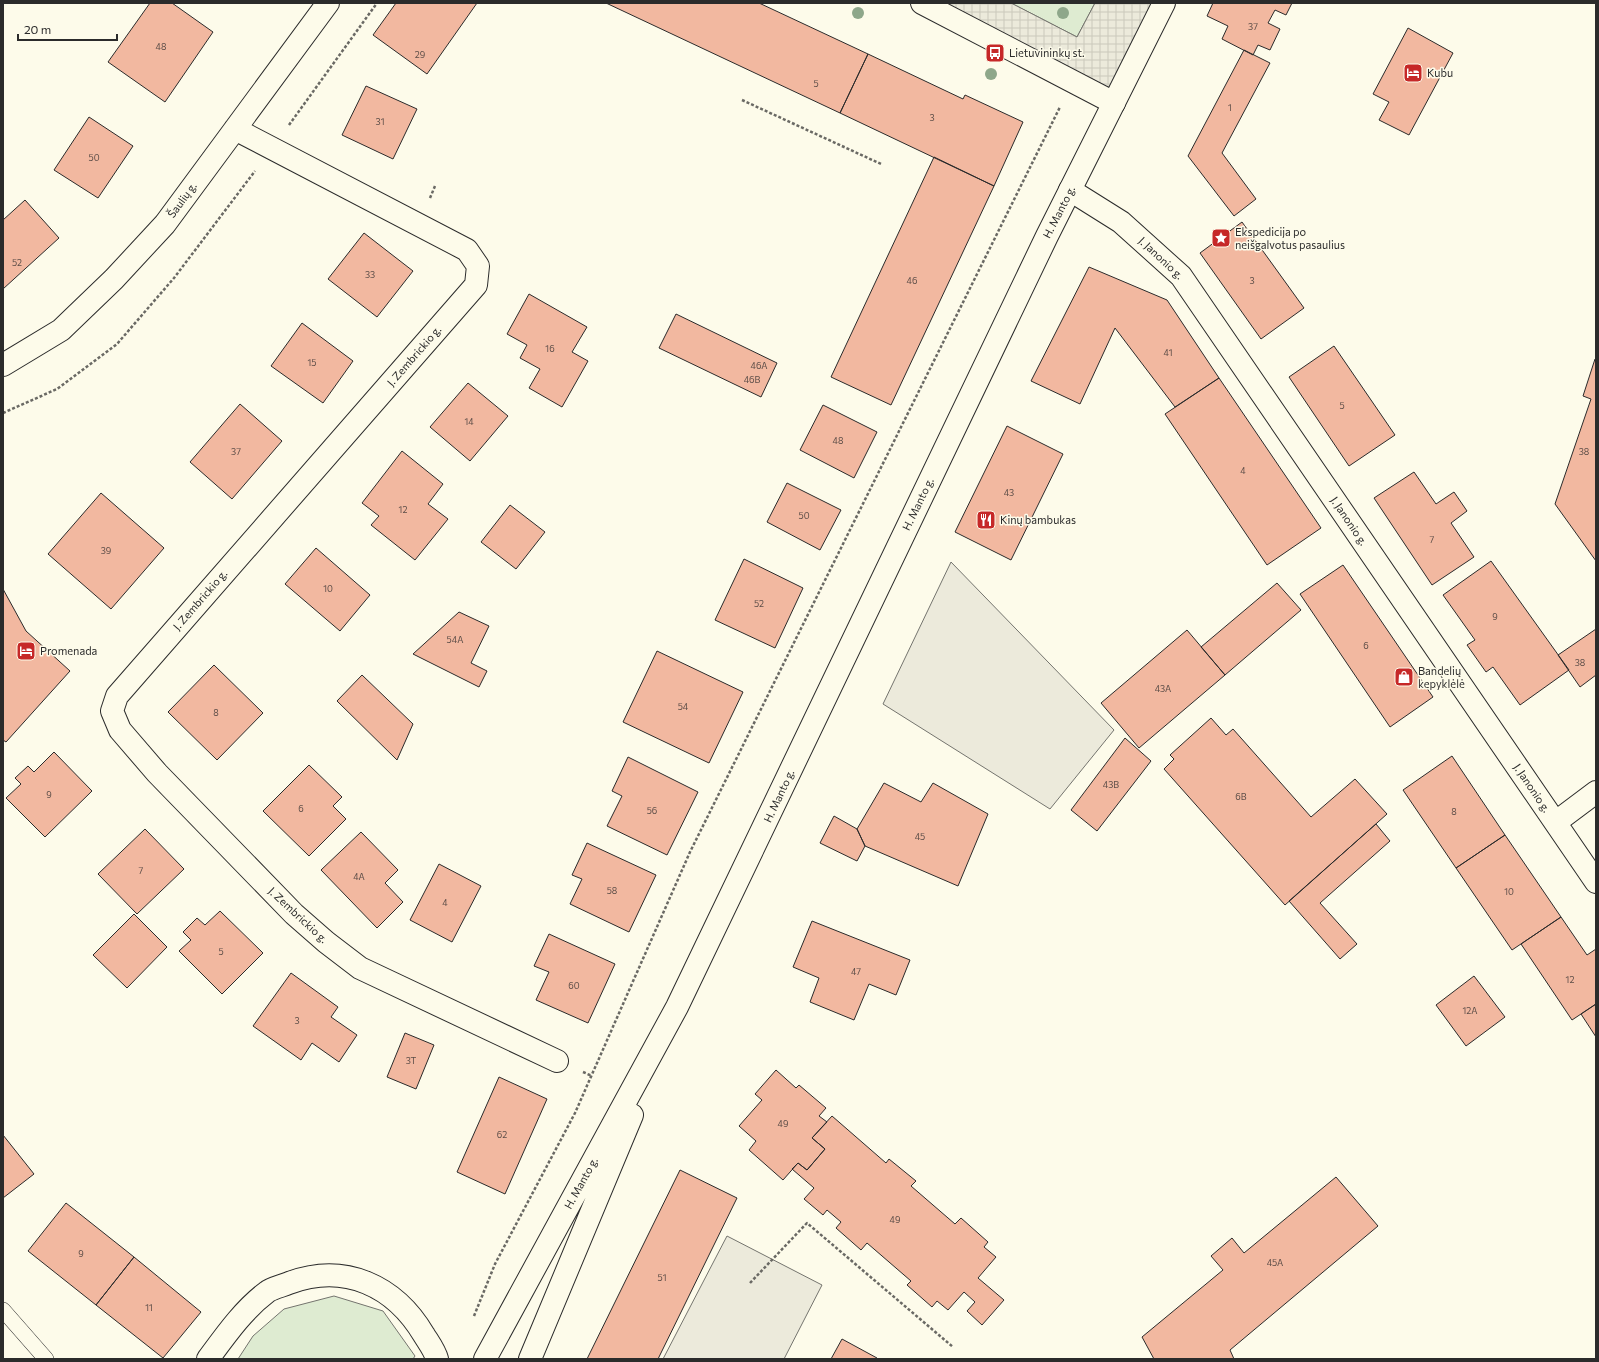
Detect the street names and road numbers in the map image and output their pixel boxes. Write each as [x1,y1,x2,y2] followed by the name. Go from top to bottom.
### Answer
[164,178,199,220] street label: Šaulių g.
[1040,183,1077,240] street label: H. Manto g.
[1136,234,1187,283] street label: J. Janonio g.
[384,322,444,389] street label: J. Zembrickio g.
[899,475,936,532] street label: H. Manto g.
[1328,494,1371,549] street label: J. Janonio g.
[170,566,230,633] street label: J. Zembrickio g.
[1511,761,1554,816] street label: J. Janonio g.
[761,767,797,824] street label: H. Manto g.
[265,884,331,946] street label: J. Zembrickio g.
[561,1154,600,1211] street label: H. Manto g.

